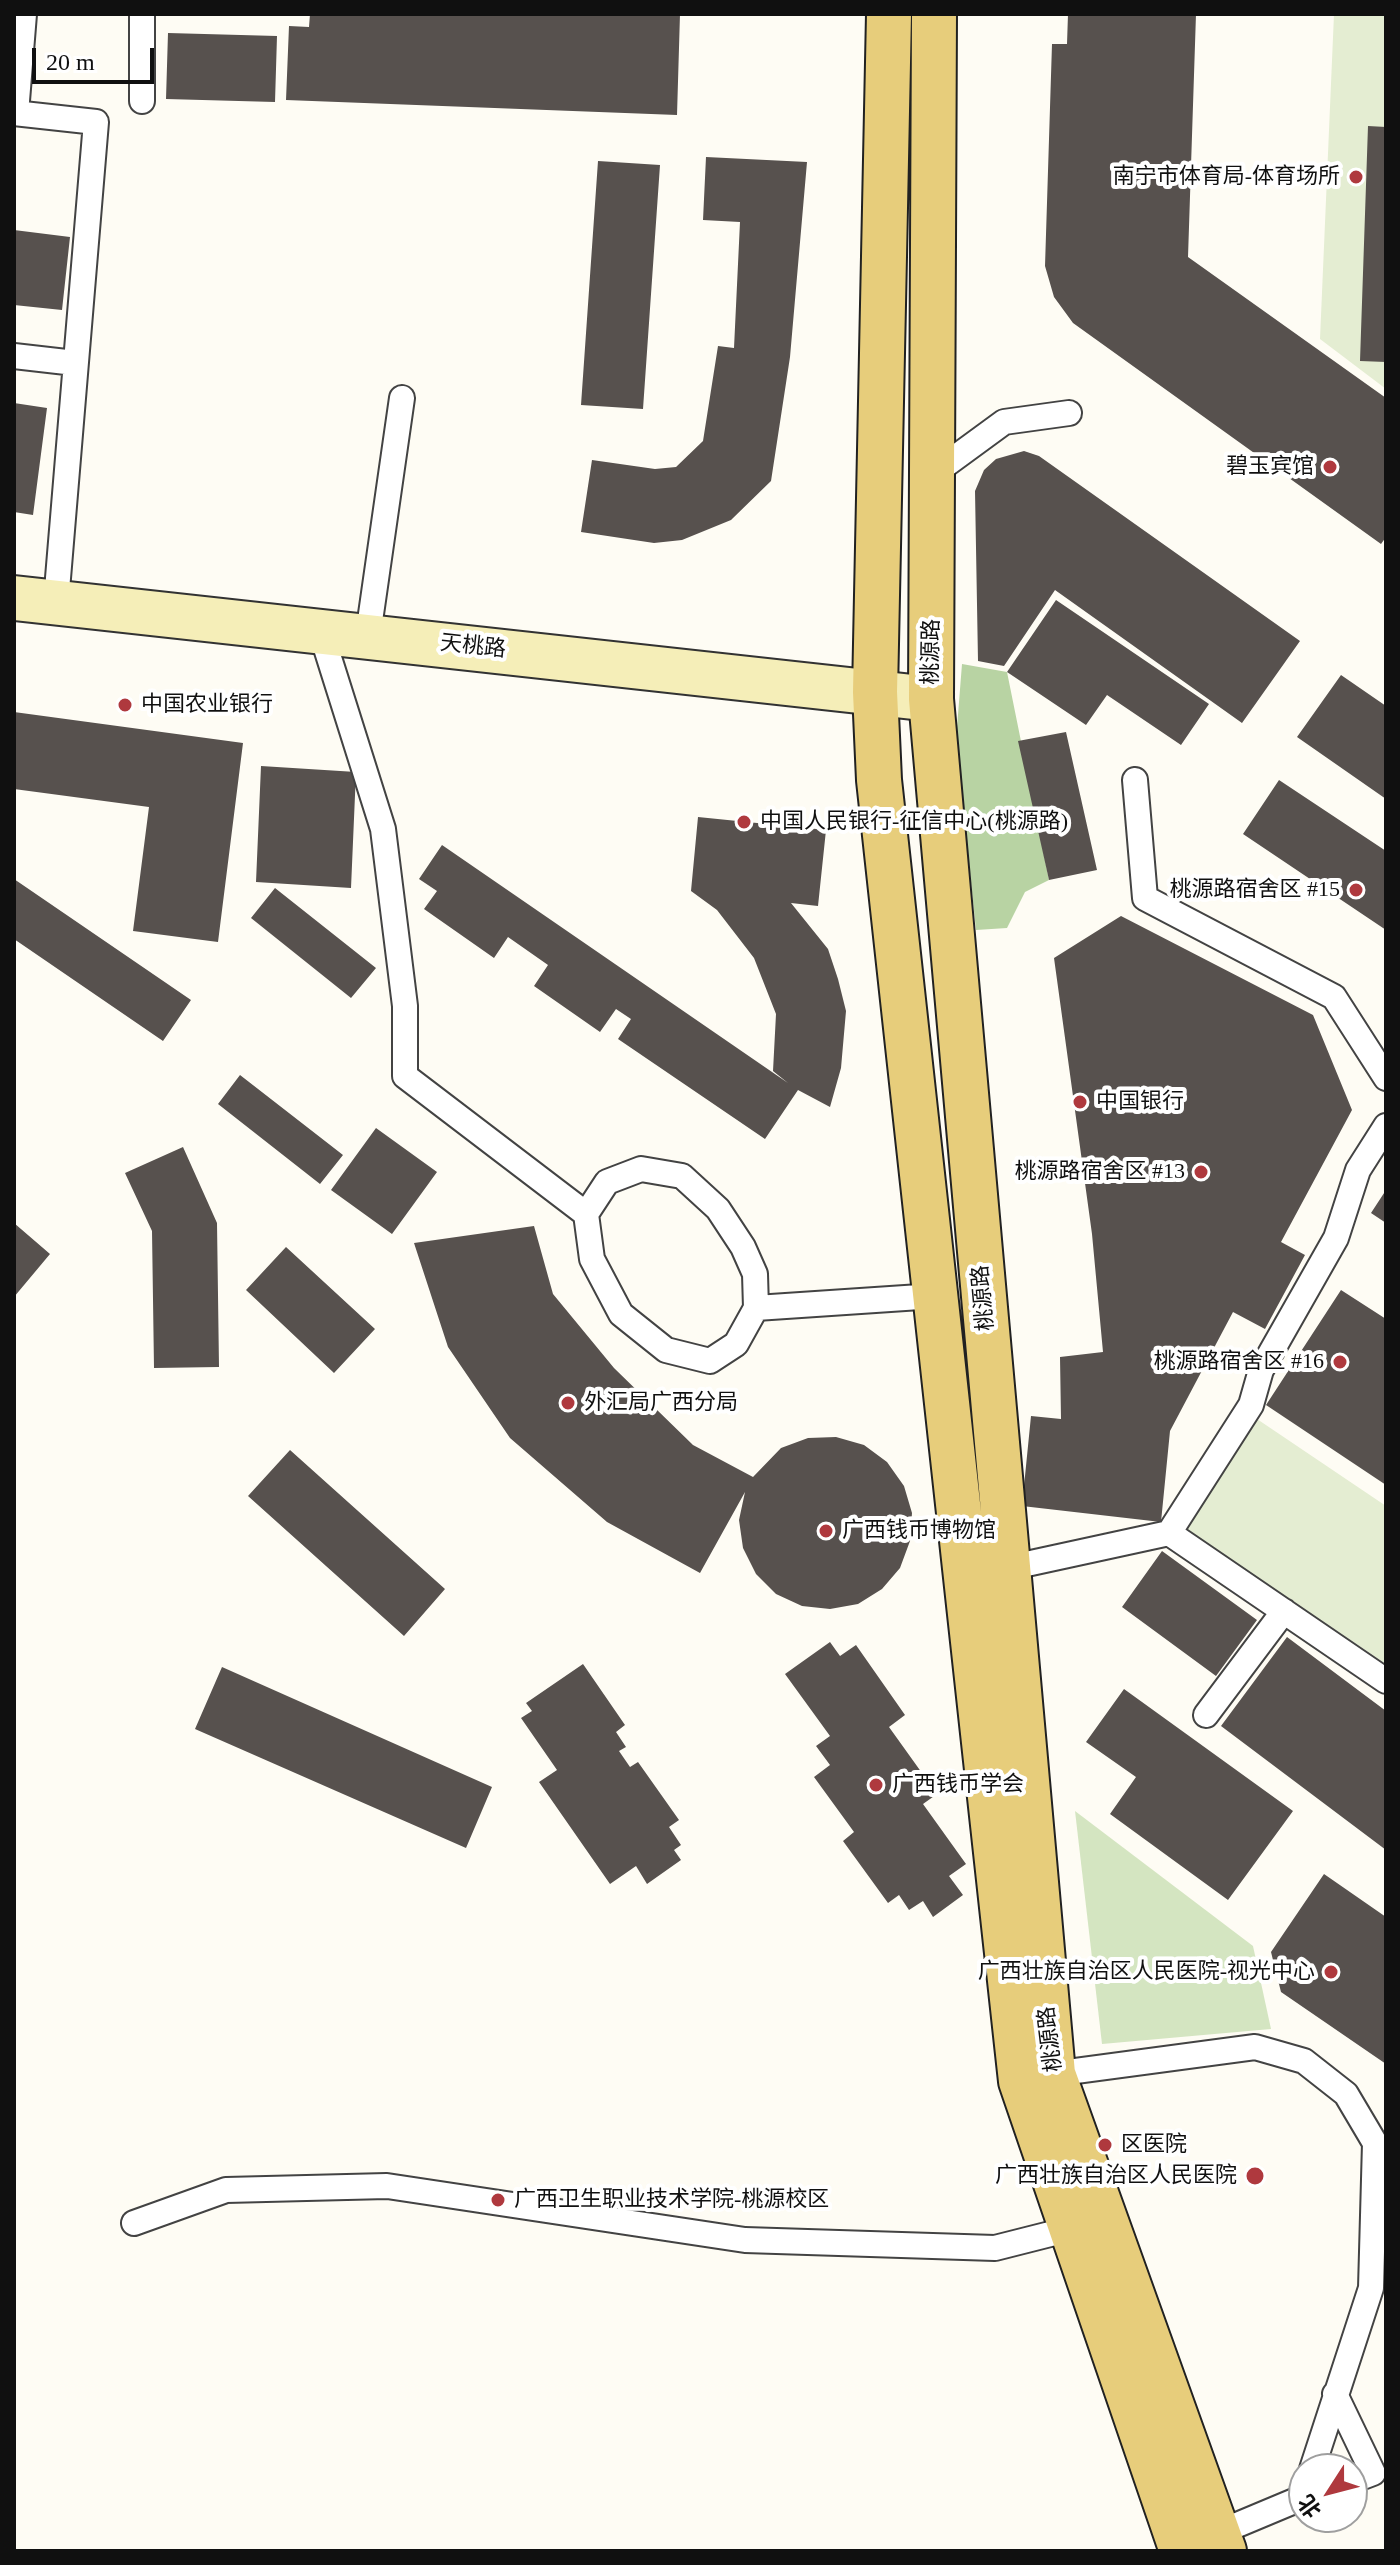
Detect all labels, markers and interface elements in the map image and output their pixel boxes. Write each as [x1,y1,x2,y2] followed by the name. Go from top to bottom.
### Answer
[36,32,158,82] scale bar
[46,49,95,75] text: 20 m
[1113,164,1340,190] place label: 南宁市体育局-体育场所
[1347,168,1365,186] marker: 南宁市体育局-体育场所
[1226,454,1314,480] place label: 碧玉宾馆
[1321,458,1339,476] marker: 碧玉宾馆
[918,619,946,685] street label: 桃源路
[439,630,507,664] street label: 天桃路
[141,692,273,718] place label: 中国农业银行
[116,696,134,714] marker: 中国农业银行
[760,809,1068,835] place label: 中国人民银行-征信中心(桃源路)
[735,813,753,831] marker: 中国人民银行-征信中心(桃源路)
[1170,877,1340,903] place label: 桃源路宿舍区 #15
[1347,881,1365,899] marker: 桃源路宿舍区 #15
[1096,1089,1184,1115] place label: 中国银行
[1071,1093,1089,1111] marker: 中国银行
[1015,1159,1185,1185] place label: 桃源路宿舍区 #13
[1192,1163,1210,1181] marker: 桃源路宿舍区 #13
[968,1264,1000,1332] street label: 桃源路
[1154,1349,1324,1375] place label: 桃源路宿舍区 #16
[1331,1353,1349,1371] marker: 桃源路宿舍区 #16
[584,1390,738,1416] place label: 外汇局广西分局
[559,1394,577,1412] marker: 外汇局广西分局
[842,1518,996,1544] place label: 广西钱币博物馆
[817,1522,835,1540] marker: 广西钱币博物馆
[892,1772,1024,1798] place label: 广西钱币学会
[867,1776,885,1794] marker: 广西钱币学会
[978,1959,1315,1985] place label: 广西壮族自治区人民医院-视光中心
[1322,1963,1340,1981] marker: 广西壮族自治区人民医院-视光中心
[1034,2005,1068,2073] street label: 桃源路
[1121,2132,1187,2158] place label: 区医院
[1096,2136,1114,2154] marker: 区医院
[995,2163,1237,2189] place label: 广西壮族自治区人民医院
[1244,2165,1266,2187] marker: 广西壮族自治区人民医院
[514,2187,829,2213] place label: 广西卫生职业技术学院-桃源校区
[489,2191,507,2209] marker: 广西卫生职业技术学院-桃源校区
[1288,2453,1368,2533] north arrow
[1293,2490,1326,2522] text: 北

